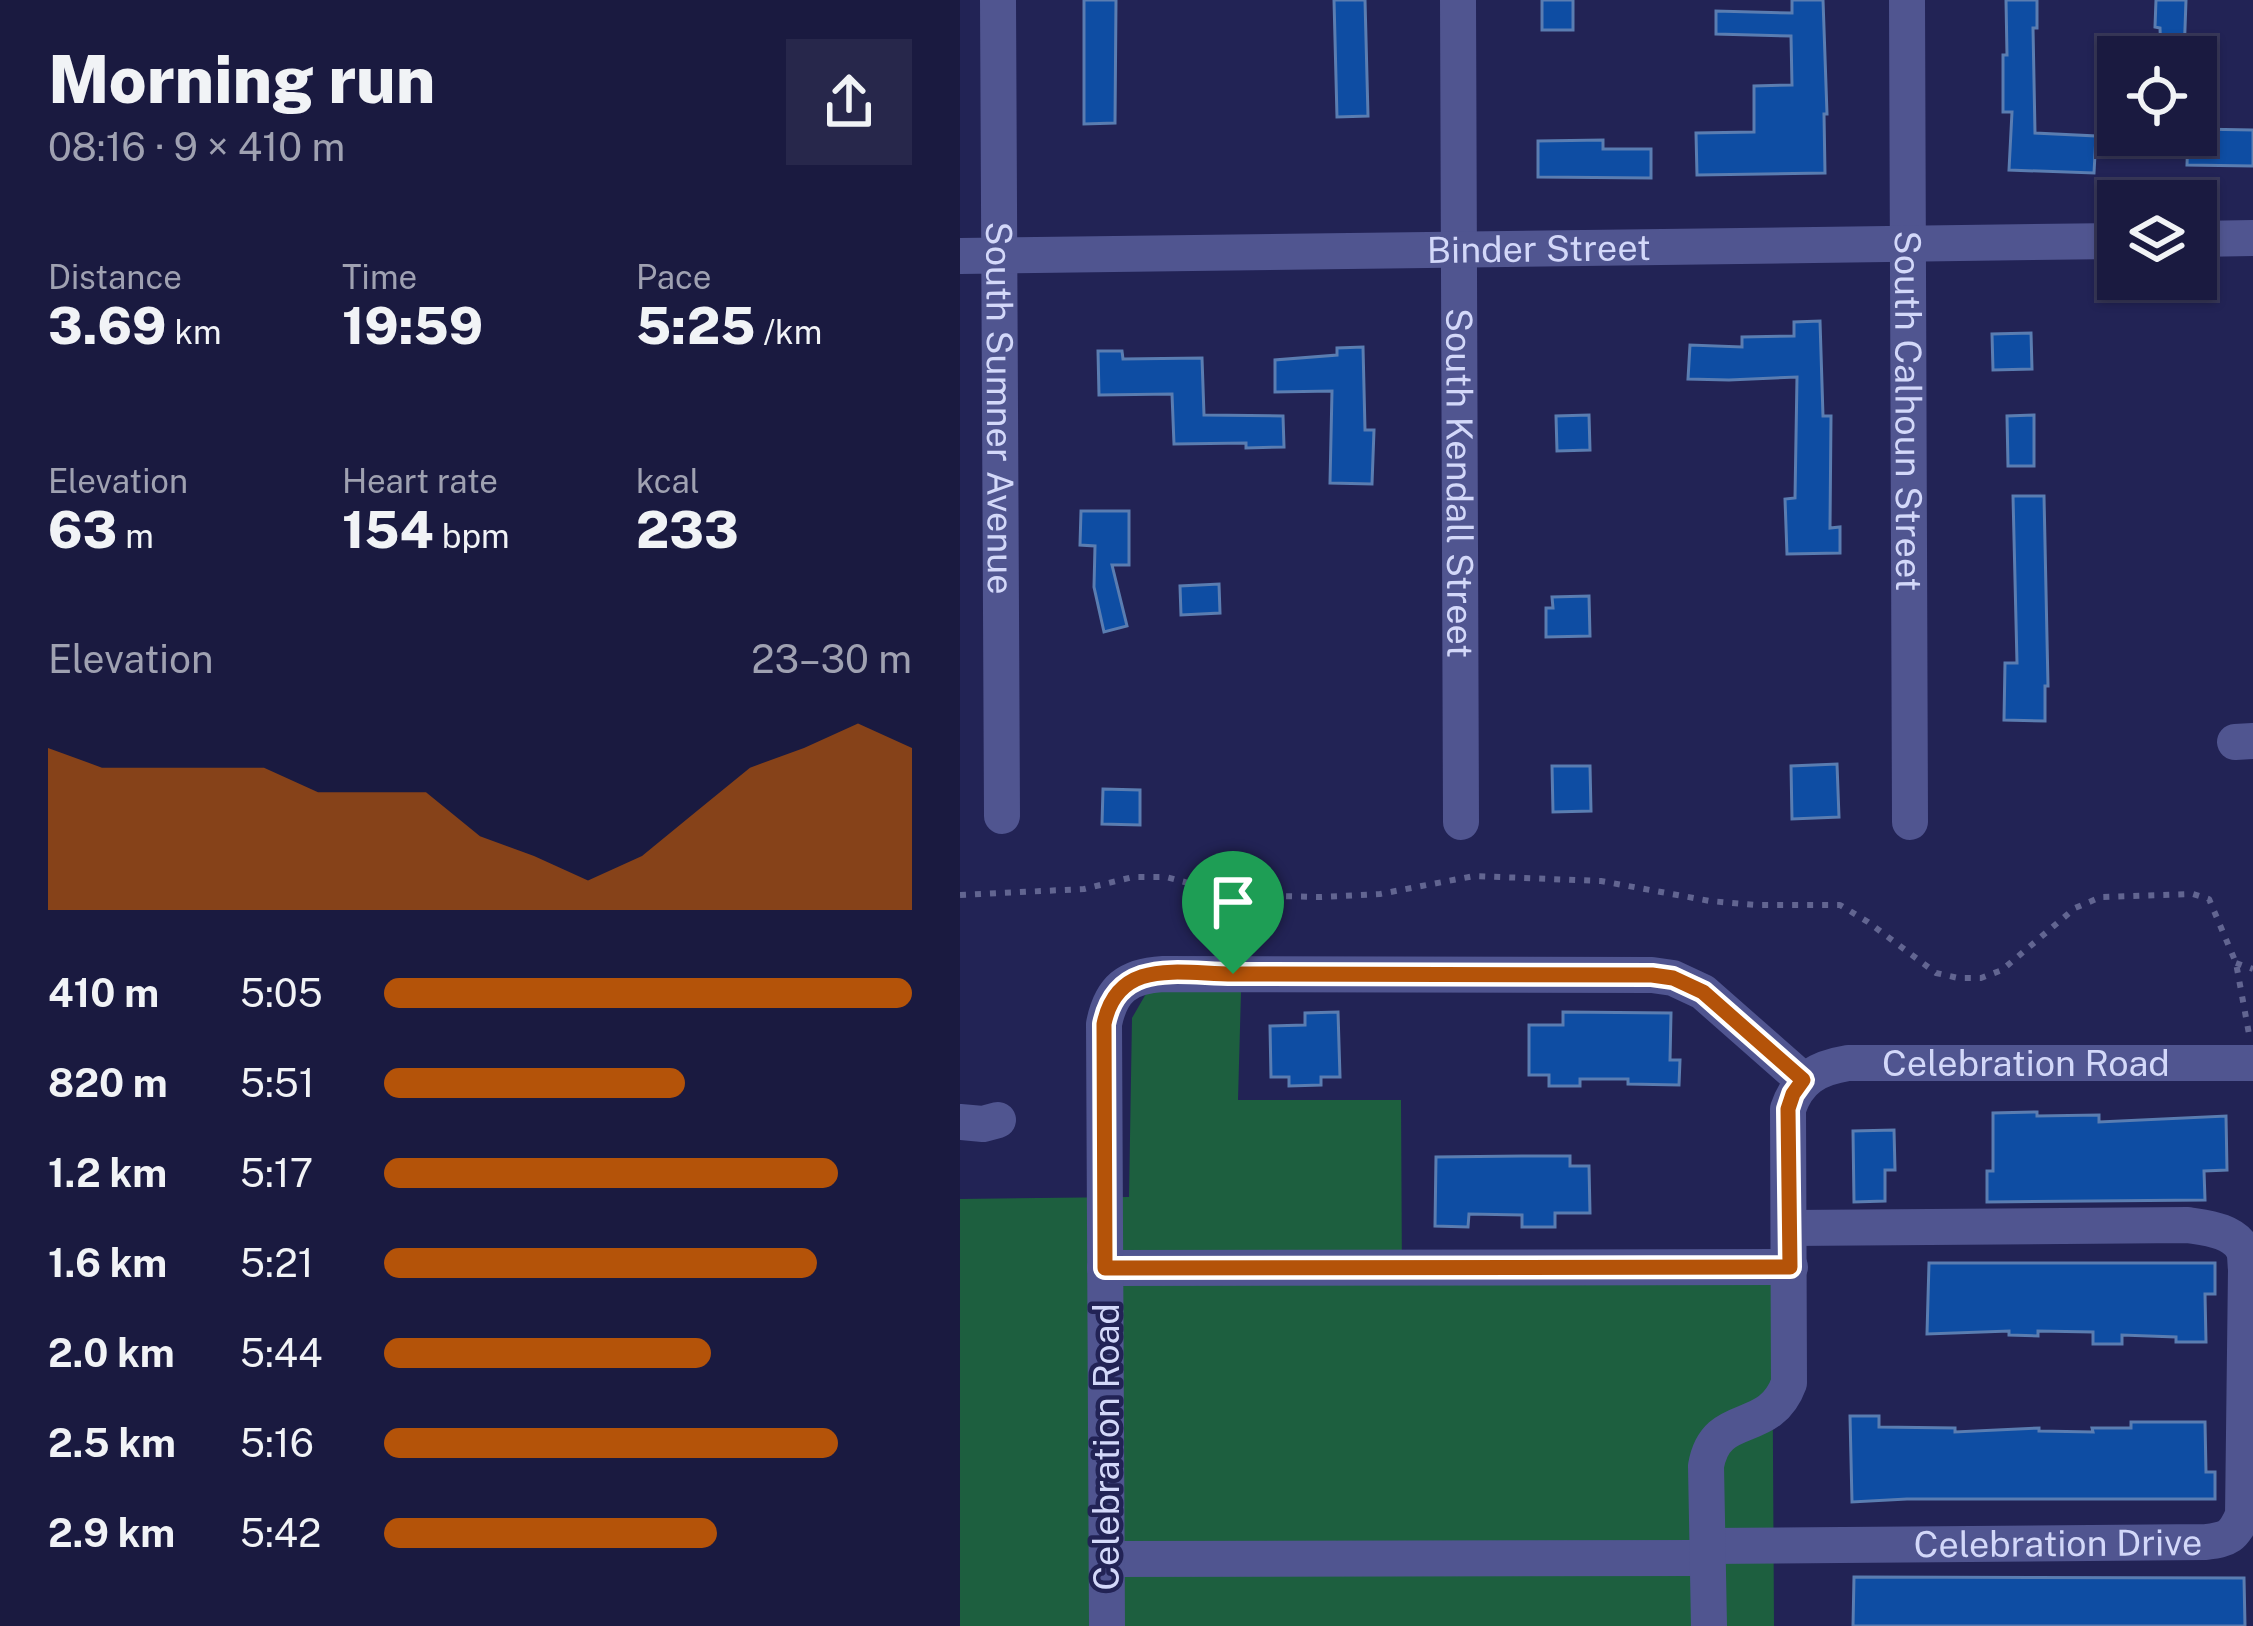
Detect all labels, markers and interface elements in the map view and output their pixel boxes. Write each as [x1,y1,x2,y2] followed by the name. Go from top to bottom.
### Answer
[2097,36,2217,300] map controls
[2097,36,2217,156] button: locate
[786,39,912,165] button: share
[48,40,435,118] text: Morning run
[48,124,345,170] text: 08:16 · 9 × 410 m
[2097,180,2217,300] button: layers
[978,221,1022,595] street label: South Sumner Avenue
[1427,226,1651,271] street label: Binder Street
[1887,230,1930,592] street label: South Calhoun Street
[48,258,182,296] text: Distance
[342,258,417,296] text: Time
[636,258,711,296] text: Pace
[48,296,166,355] text: 3.69
[342,296,483,355] text: 19:59
[636,296,756,355] text: 5:25
[1438,308,1481,658] street label: South Kendall Street
[166,313,221,351] text: km
[756,313,822,351] text: /km
[48,462,188,500] text: Elevation
[342,462,498,500] text: Heart rate
[636,462,700,500] text: kcal
[48,500,117,559] text: 63
[342,500,434,559] text: 154
[636,500,739,559] text: 233
[117,517,154,555] text: m
[434,517,510,555] text: bpm
[48,636,214,682] text: Elevation
[751,636,912,682] text: 23–30 m
[1182,851,1284,974] pin
[1200,869,1266,935] icon: arrive
[48,970,159,1016] text: 410 m
[240,970,323,1016] text: 5:05
[1882,1042,2170,1084] street label: Celebration Road
[48,1060,168,1106] text: 820 m
[240,1060,315,1106] text: 5:51
[48,1150,167,1196] text: 1.2 km
[240,1150,313,1196] text: 5:17
[48,1240,167,1286] text: 1.6 km
[240,1240,314,1286] text: 5:21
[1085,1303,1127,1591] street label: Celebration Road
[48,1330,175,1376] text: 2.0 km
[240,1330,323,1376] text: 5:44
[48,1420,176,1466] text: 2.5 km
[240,1420,314,1466] text: 5:16
[48,1510,175,1556] text: 2.9 km
[240,1510,321,1556] text: 5:42
[1914,1521,2202,1565] street label: Celebration Drive

